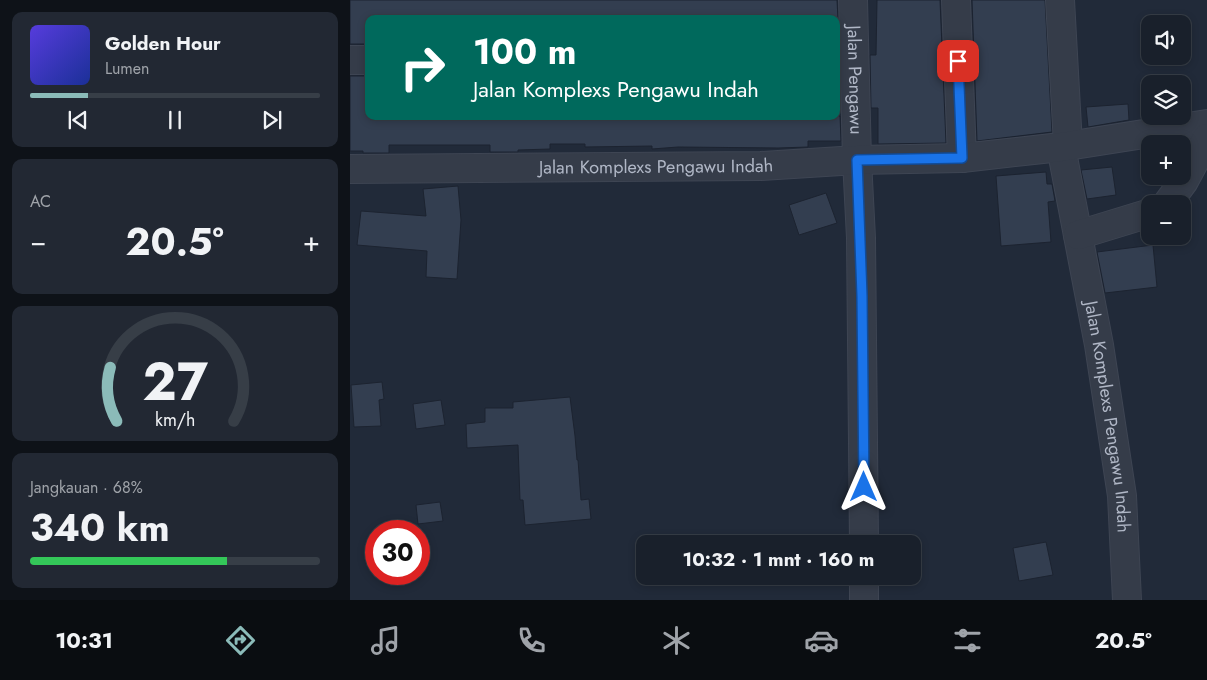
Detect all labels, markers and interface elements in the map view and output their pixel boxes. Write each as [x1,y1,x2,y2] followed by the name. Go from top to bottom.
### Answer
[1141,15,1191,245] map controls
[1141,15,1191,65] button: sound
[841,23,869,135] street label: Jalan Pengawu
[473,27,576,77] text: 100 m
[105,30,221,57] text: Golden Hour
[390,35,455,100] icon: right
[937,40,979,82] pin
[944,47,972,75] icon: arrive
[105,57,149,80] text: Lumen
[473,73,759,105] text: Jalan Komplexs Pengawu Indah
[1141,75,1191,125] button: layers
[64,106,92,134] icon: previous
[161,106,189,134] icon: pause
[258,106,286,134] icon: next
[1141,135,1191,185] button: +
[537,152,774,181] street label: Jalan Komplexs Pengawu Indah
[30,190,51,213] text: AC
[1141,195,1191,245] button: −
[126,214,224,269] text: 20.5°
[30,221,47,262] text: −
[303,221,320,262] text: +
[1077,297,1137,533] street label: Jalan Komplexs Pengawu Indah
[142,344,208,420] text: 27
[155,407,195,433] text: km/h
[837,460,889,512] position arrow
[30,476,143,499] text: Jangkauan · 68%
[30,500,170,555] text: 340 km
[365,520,430,585] speed limit sign: 30
[683,546,874,573] text: 10:32 · 1 mnt · 160 m
[223,623,258,658] icon: directions
[368,623,403,658] icon: music
[514,623,549,658] icon: phone
[659,623,694,658] icon: climate
[804,623,839,658] icon: car
[950,623,985,658] icon: filters
[55,624,113,656] text: 10:31
[1095,624,1152,656] text: 20.5°

